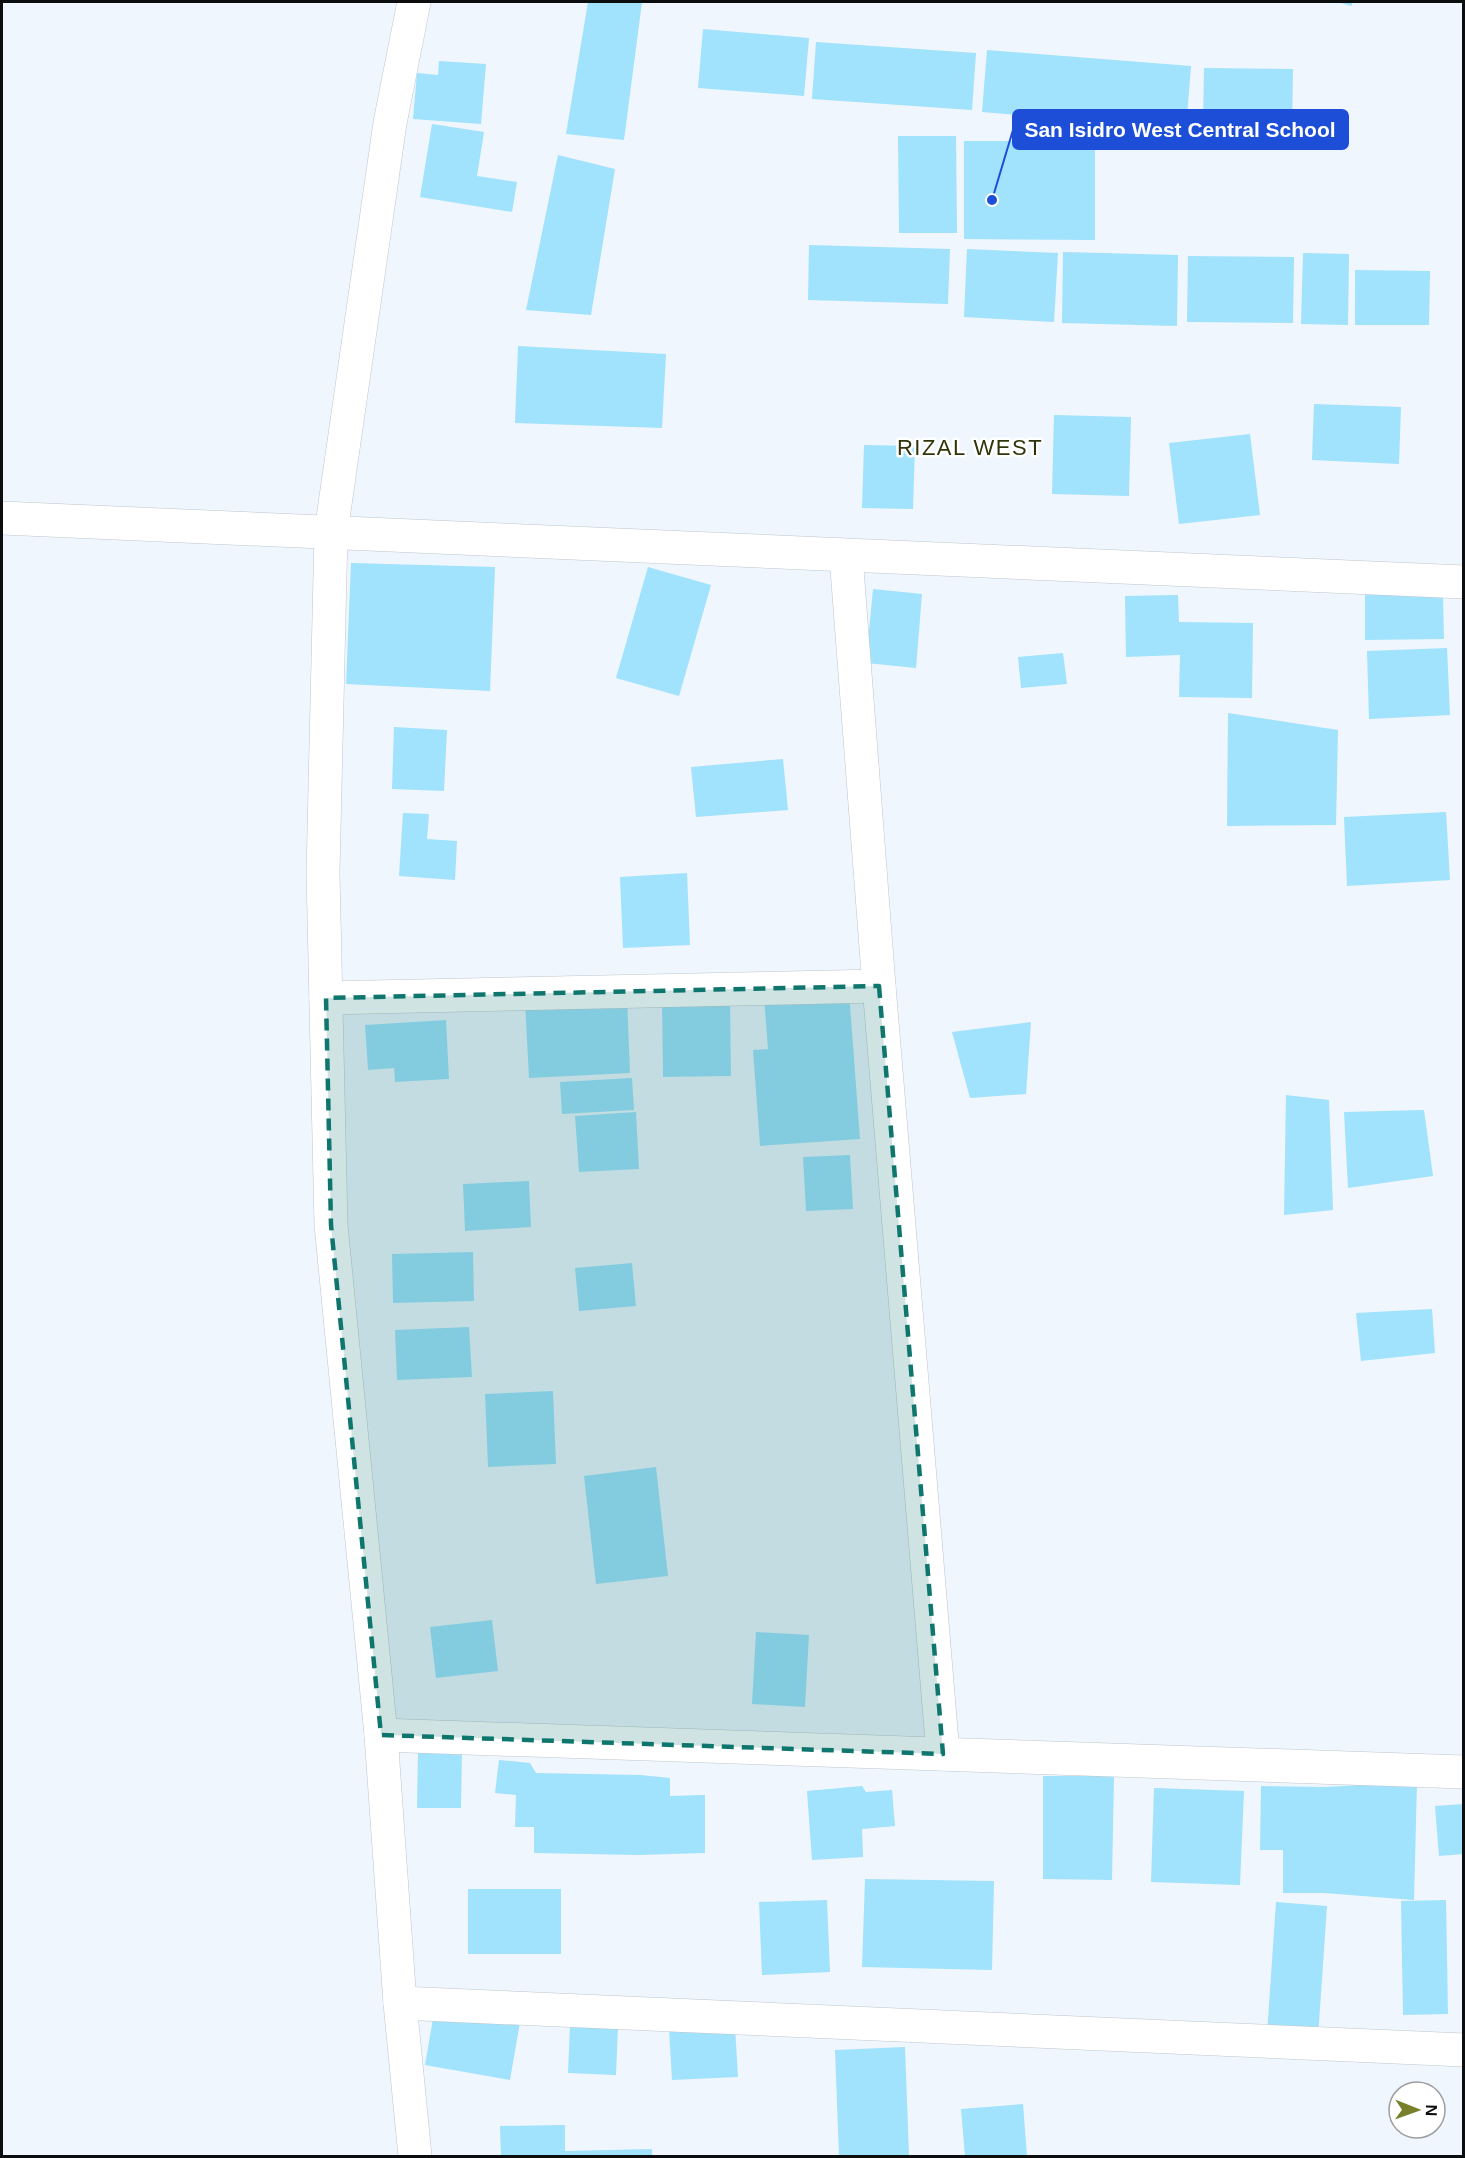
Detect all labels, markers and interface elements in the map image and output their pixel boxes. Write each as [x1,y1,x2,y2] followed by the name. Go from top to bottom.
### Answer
[1013,110,1348,149] callout: San Isidro West Central School
[1024,118,1336,141] text: San Isidro West Central School
[897,435,1043,460] district label: RIZAL WEST
[1387,2080,1447,2140] north arrow
[1423,2104,1440,2116] text: N

